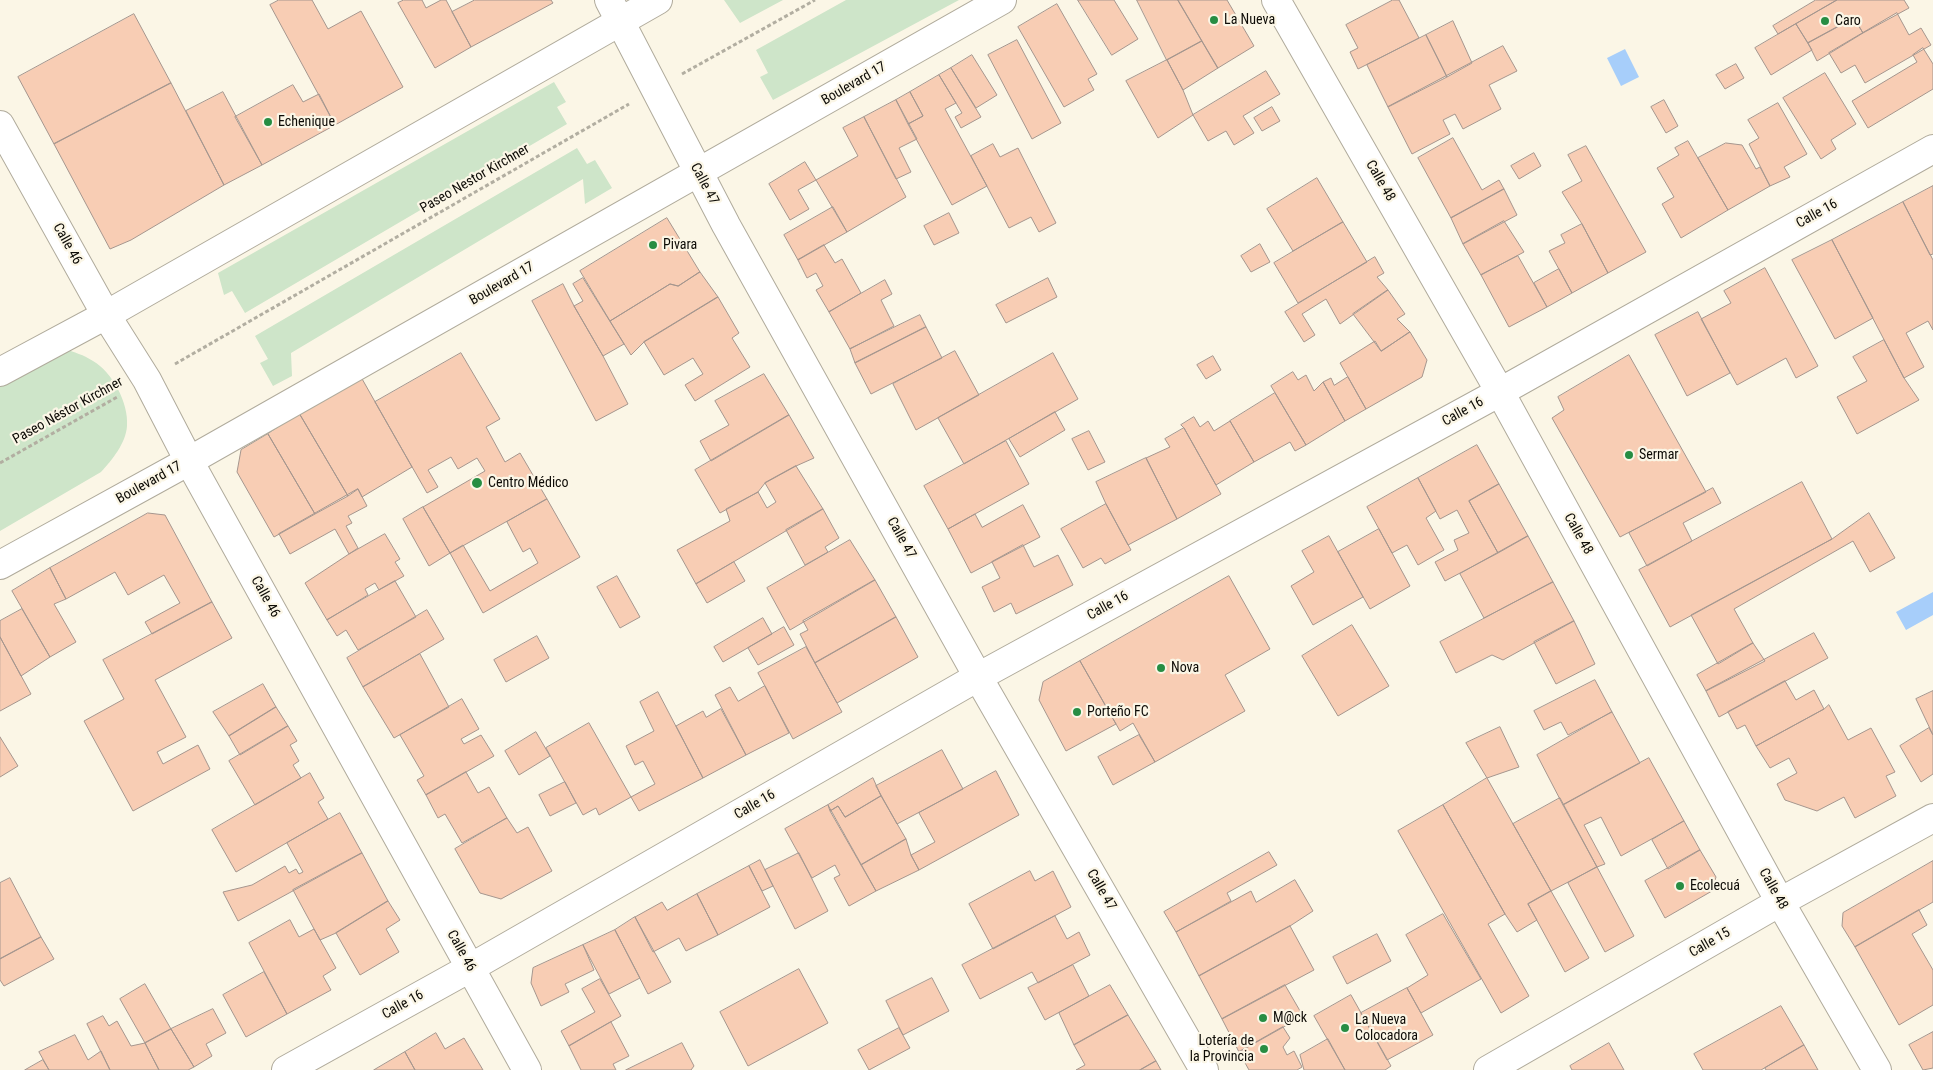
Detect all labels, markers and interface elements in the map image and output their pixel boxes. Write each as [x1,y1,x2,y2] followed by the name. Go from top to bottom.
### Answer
[1224,12,1275,28] place label: La Nueva
[1835,13,1861,29] place label: Caro
[1208,14,1220,26] marker: La Nueva
[1819,15,1831,27] marker: Caro
[819,59,889,109] street label: Boulevard 17
[278,114,335,130] place label: Echenique
[262,116,274,128] marker: Echenique
[417,141,533,217] street label: Paseo Nestor Kirchner
[1362,157,1398,205] street label: Calle 48
[686,160,722,208] street label: Calle 47
[1793,196,1841,232] street label: Calle 16
[49,220,85,268] street label: Calle 46
[663,237,697,253] place label: Pivara
[647,239,659,251] marker: Pivara
[467,259,537,309] street label: Boulevard 17
[10,374,126,448] street label: Paseo Néstor Kirchner
[1439,394,1487,430] street label: Calle 16
[1639,447,1679,463] place label: Sermar
[1623,449,1635,461] marker: Sermar
[114,458,184,508] street label: Boulevard 17
[488,475,569,491] place label: Centro Médico
[470,476,484,490] marker: Centro Médico
[1560,510,1596,558] street label: Calle 48
[883,514,919,562] street label: Calle 47
[247,573,283,621] street label: Calle 46
[1084,588,1132,624] street label: Calle 16
[1171,660,1199,676] place label: Nova
[1155,662,1167,674] marker: Nova
[1087,704,1149,720] place label: Porteño FC
[1071,706,1083,718] marker: Porteño FC
[731,787,779,823] street label: Calle 16
[1755,865,1791,913] street label: Calle 48
[1083,866,1119,914] street label: Calle 47
[1690,878,1740,894] place label: Ecolecuá
[1674,880,1686,892] marker: Ecolecuá
[1686,925,1734,961] street label: Calle 15
[443,927,479,975] street label: Calle 46
[379,987,427,1023] street label: Calle 16
[1273,1010,1307,1026] place label: M@ck
[1257,1012,1269,1024] marker: M@ck
[1355,1012,1418,1044] place label: La Nueva Colocadora
[1339,1022,1351,1034] marker: La Nueva Colocadora
[1190,1033,1254,1066] place label: Lotería de la Provincia
[1258,1043,1270,1055] marker: Lotería de la Provincia

